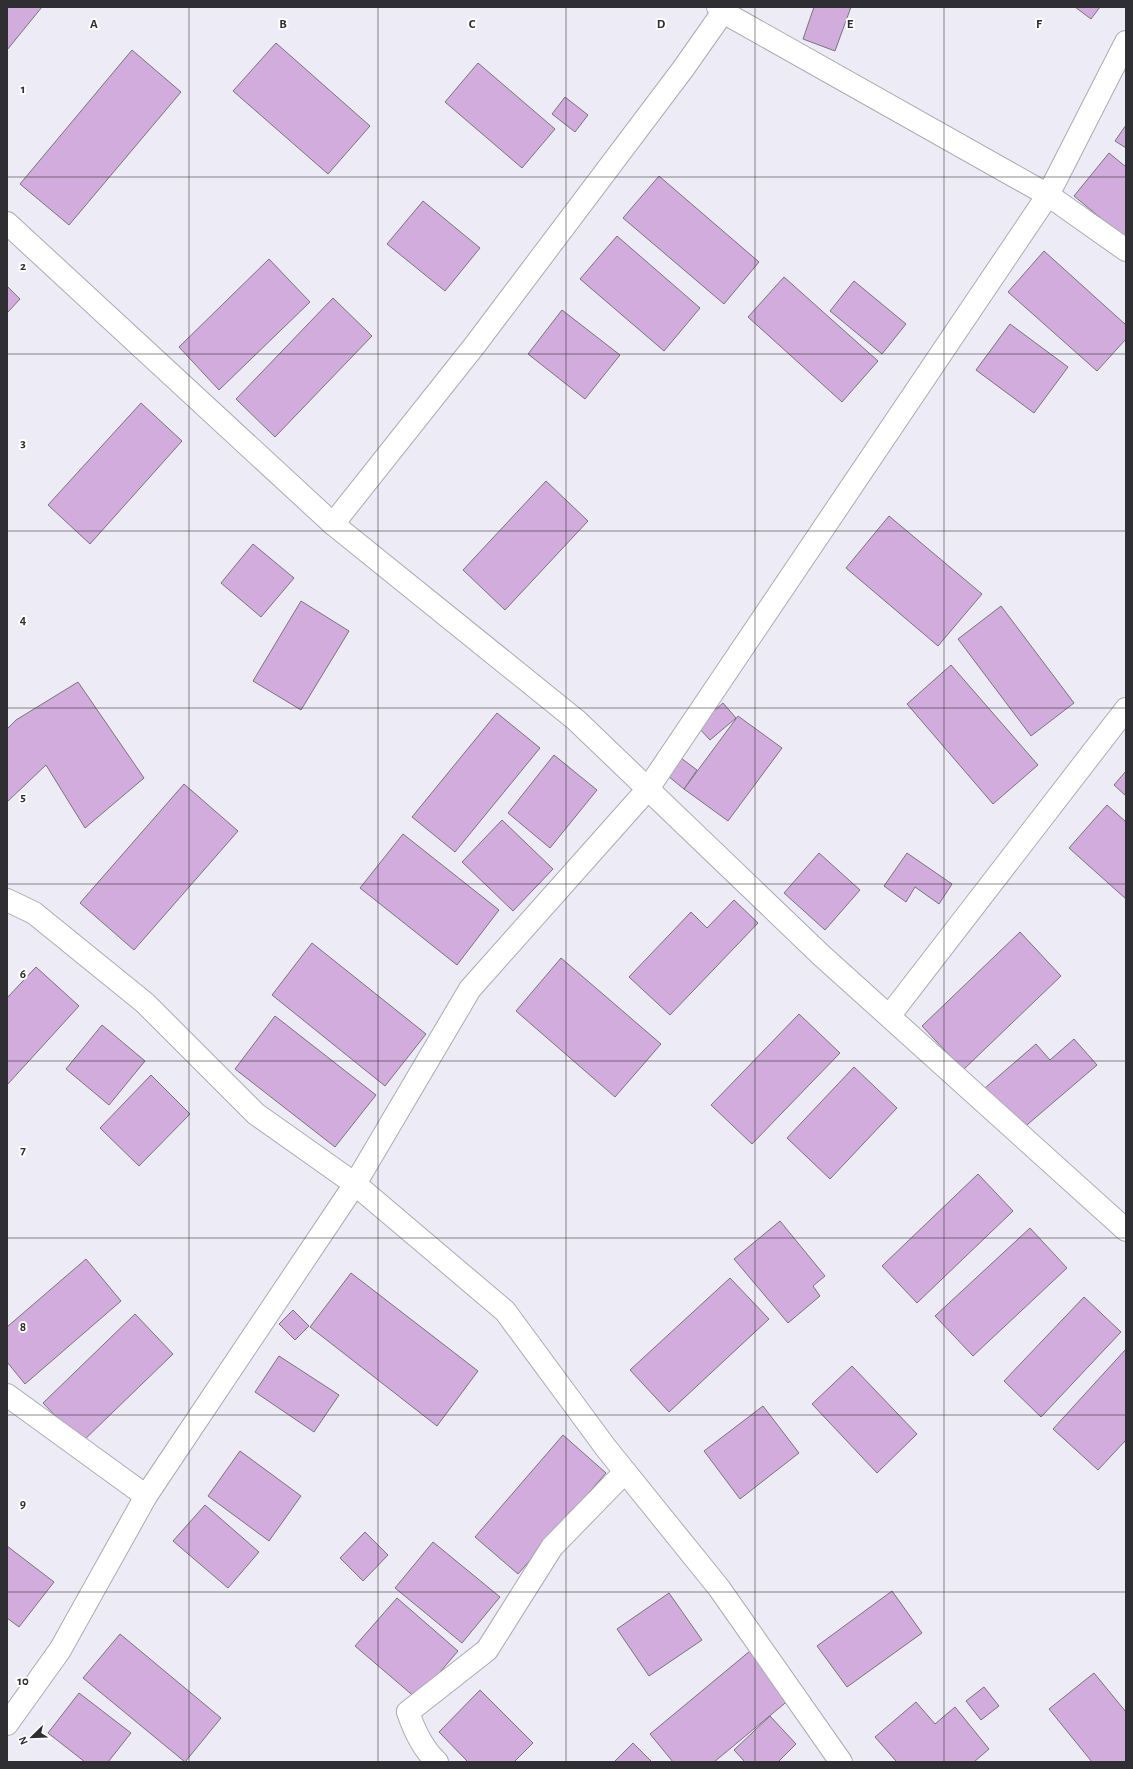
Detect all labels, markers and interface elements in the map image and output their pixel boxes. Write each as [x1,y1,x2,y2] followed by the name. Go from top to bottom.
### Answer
[90,18,98,31] text: A
[279,18,287,31] text: B
[469,18,476,31] text: C
[657,18,666,31] text: D
[847,18,854,31] text: E
[1036,18,1043,31] text: F
[21,83,25,96] text: 1
[20,260,26,273] text: 2
[20,437,26,450] text: 3
[20,614,27,627] text: 4
[20,791,26,804] text: 5
[20,968,26,981] text: 6
[20,1144,26,1157] text: 7
[20,1321,26,1334] text: 8
[20,1498,26,1511] text: 9
[17,1675,29,1688] text: 10
[12,1717,52,1757] north arrow
[17,1735,30,1746] text: N

